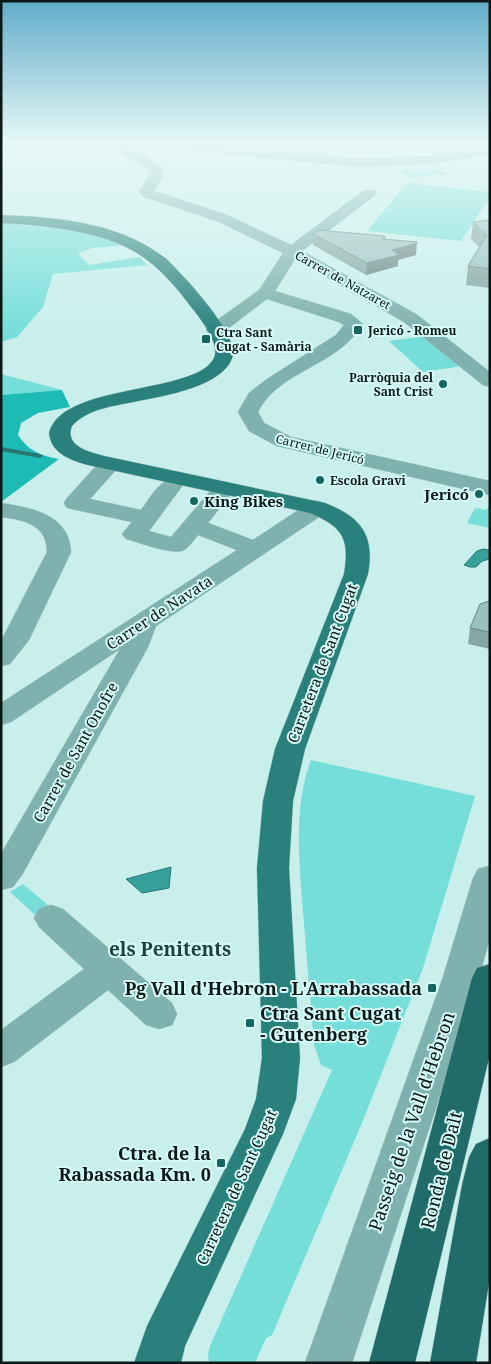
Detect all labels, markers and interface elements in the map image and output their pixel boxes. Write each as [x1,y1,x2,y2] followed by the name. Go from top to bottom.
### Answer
[292,247,394,313] street label: Carrer de Natzaret
[367,322,456,339] place label: Jericó - Romeu
[216,324,312,355] place label: Ctra Sant Cugat - Samària
[352,324,364,336] marker: Jericó - Romeu
[200,333,212,345] marker: Ctra Sant Cugat - Samària
[349,369,434,400] place label: Parròquia del Sant Crist
[437,378,449,390] marker: Parròquia del Sant Crist
[274,430,366,468] street label: Carrer de Jericó
[330,472,407,489] place label: Escola Gravi
[314,474,326,486] marker: Escola Gravi
[423,484,469,504] place label: Jericó
[473,488,485,500] marker: Jericó
[204,491,283,511] place label: King Bikes
[188,495,200,507] marker: King Bikes
[102,570,216,654] street label: Carrer de Navata
[282,580,362,746] street label: Carretera de Sant Cugat
[28,678,122,826] street label: Carrer de Sant Onofre
[109,936,231,962] district label: els Penitents
[125,976,422,1000] place label: Pg Vall d'Hebron - L'Arrabassada
[426,982,438,994] marker: Pg Vall d'Hebron - L'Arrabassada
[260,1001,401,1046] place label: Ctra Sant Cugat - Gutenberg
[362,1008,460,1234] street label: Passeig de la Vall d'Hebron
[244,1017,256,1029] marker: Ctra Sant Cugat - Gutenberg
[191,1106,281,1268] street label: Carretera de Sant Cugat
[415,1109,467,1231] street label: Ronda de Dalt
[59,1141,211,1186] place label: Ctra. de la Rabassada Km. 0
[215,1157,227,1169] marker: Ctra. de la Rabassada Km. 0

